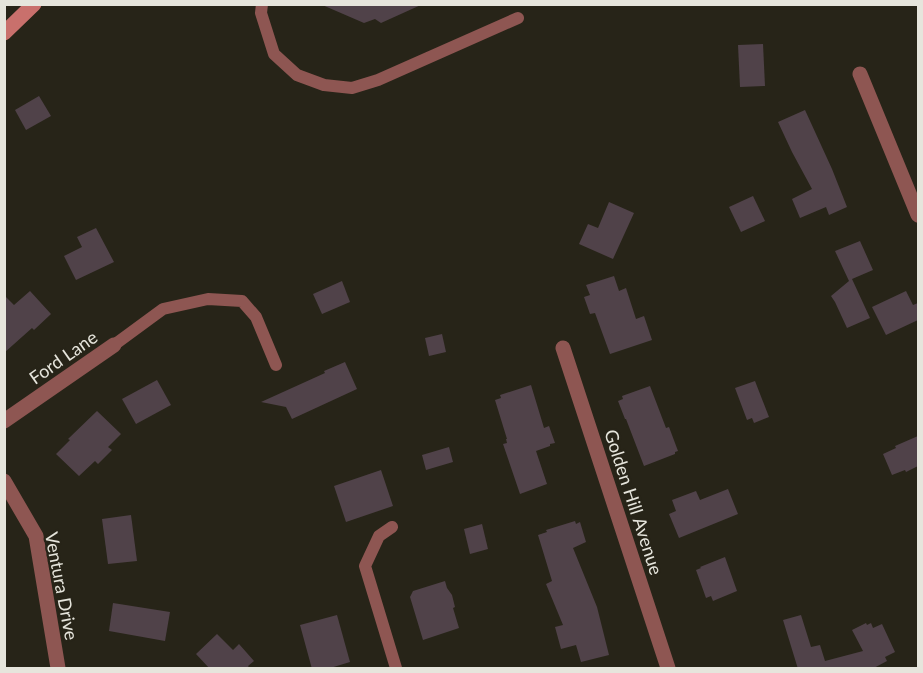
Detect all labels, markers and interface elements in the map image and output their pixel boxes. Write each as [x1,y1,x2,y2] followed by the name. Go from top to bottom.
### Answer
[25,326,101,388] street label: Ford Lane
[600,426,668,578] street label: Golden Hill Avenue
[41,530,83,642] street label: Ventura Drive

